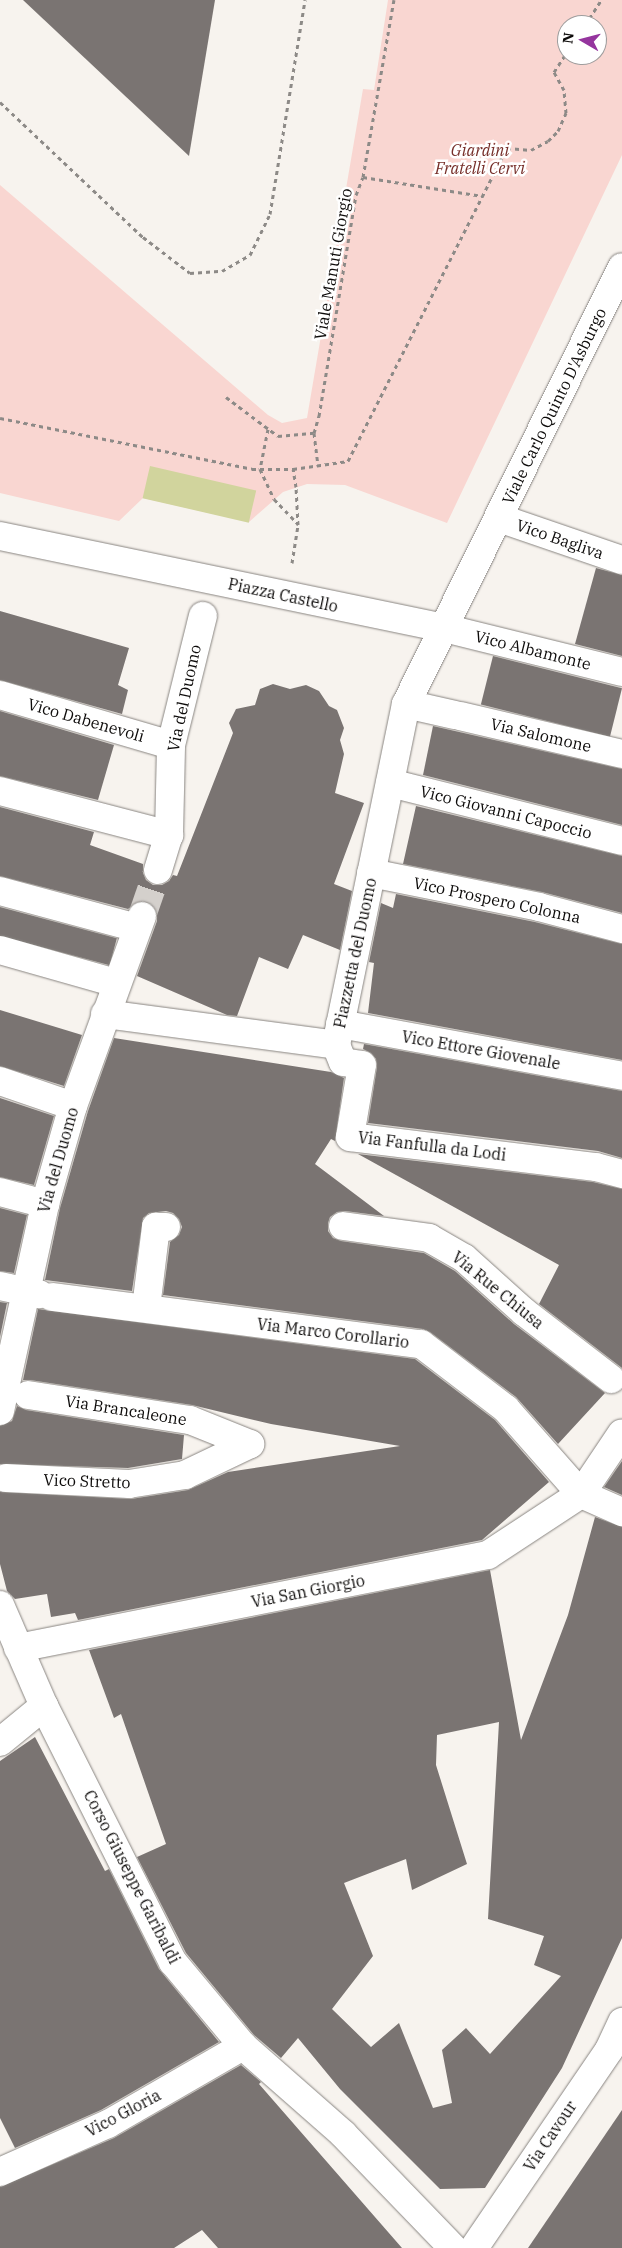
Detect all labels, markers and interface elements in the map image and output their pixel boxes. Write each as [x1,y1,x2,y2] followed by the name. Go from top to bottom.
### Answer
[557,15,607,65] north arrow
[558,31,578,45] text: N
[435,140,525,178] park label: Giardini Fratelli Cervi
[310,187,356,341] street label: Viale Manuti Giorgio
[498,305,610,507] street label: Viale Carlo Quinto D'Asburgo
[514,515,606,563] street label: Vico Bagliva
[226,574,340,616] street label: Piazza Castello
[473,626,593,674] street label: Vico Albamonte
[163,643,205,753] street label: Via del Duomo
[25,694,147,746] street label: Vico Dabenevoli
[489,714,593,756] street label: Via Salomone
[418,781,594,843] street label: Vico Giovanni Capoccio
[412,873,582,927] street label: Vico Prospero Colonna
[330,876,380,1030] street label: Piazzetta del Duomo
[400,1027,562,1073] street label: Vico Ettore Giovenale
[34,1105,82,1215] street label: Via del Duomo
[357,1127,507,1165] street label: Via Fanfulla da Lodi
[448,1247,548,1333] street label: Via Rue Chiusa
[256,1314,410,1352] street label: Via Marco Corollario
[64,1391,188,1429] street label: Via Brancaleone
[43,1470,131,1492] street label: Vico Stretto
[250,1571,366,1611] street label: Via San Giorgio
[80,1787,184,1967] street label: Corso Giuseppe Garibaldi
[82,2085,164,2141] street label: Vico Gloria
[519,2097,581,2175] street label: Via Cavour

